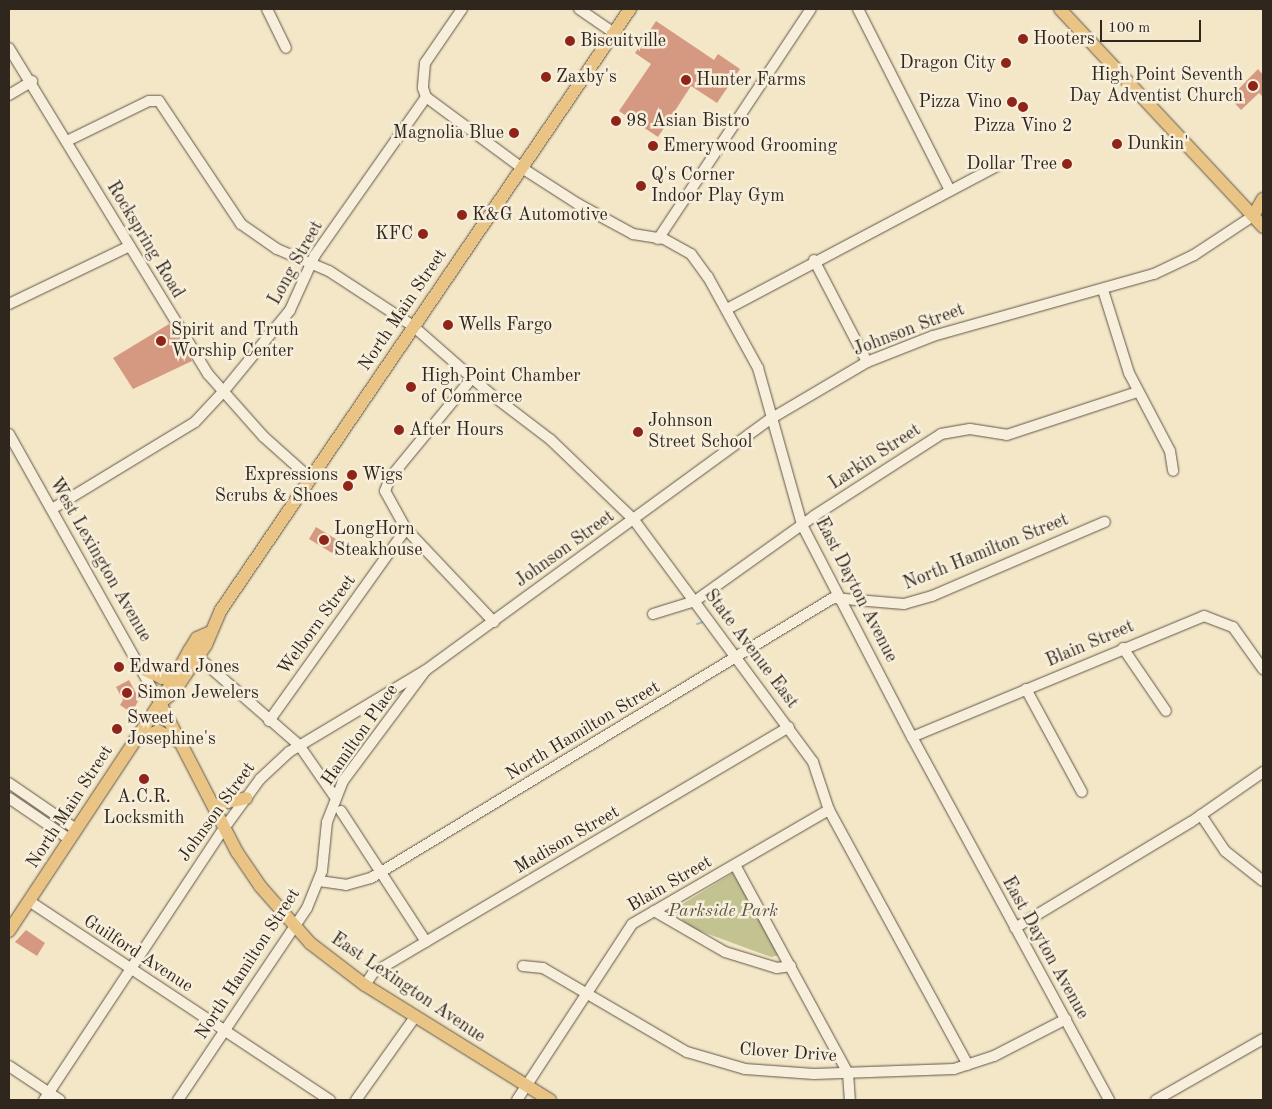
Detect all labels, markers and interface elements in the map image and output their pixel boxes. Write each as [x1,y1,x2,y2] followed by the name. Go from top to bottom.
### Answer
[1102,10,1203,42] scale bar
[1108,21,1150,36] text: 100 m
[1033,28,1095,50] place label: Hooters
[580,30,666,52] place label: Biscuitville
[1017,33,1029,45] marker: Hooters
[564,35,576,47] marker: Biscuitville
[900,52,996,74] place label: Dragon City
[1000,57,1012,69] marker: Dragon City
[1069,65,1243,108] place label: High Point Seventh Day Adventist Church
[556,66,617,88] place label: Zaxby's
[696,69,806,91] place label: Hunter Farms
[540,71,552,83] marker: Zaxby's
[680,74,692,86] marker: Hunter Farms
[1247,80,1259,92] marker: High Point Seventh Day Adventist Church
[919,91,1002,113] place label: Pizza Vino
[1006,96,1018,108] marker: Pizza Vino
[1017,101,1029,113] marker: Pizza Vino 2
[626,110,750,132] place label: 98 Asian Bistro
[610,115,622,127] marker: 98 Asian Bistro
[974,115,1072,137] place label: Pizza Vino 2
[393,122,504,144] place label: Magnolia Blue
[508,127,520,139] marker: Magnolia Blue
[1127,133,1189,155] place label: Dunkin'
[663,135,837,157] place label: Emerywood Grooming
[1111,138,1123,150] marker: Dunkin'
[647,140,659,152] marker: Emerywood Grooming
[966,153,1057,175] place label: Dollar Tree
[1061,158,1073,170] marker: Dollar Tree
[651,165,785,208] place label: Q's Corner Indoor Play Gym
[101,177,189,303] street label: Rockspring Road
[635,180,647,192] marker: Q's Corner Indoor Play Gym
[472,204,608,226] place label: K&G Automotive
[456,209,468,221] marker: K&G Automotive
[264,217,328,309] street label: Long Street
[375,223,413,245] place label: KFC
[417,228,429,240] marker: KFC
[354,245,452,375] street label: North Main Street
[850,299,968,361] street label: Johnson Street
[458,314,552,336] place label: Wells Fargo
[442,319,454,331] marker: Wells Fargo
[171,320,299,362] place label: Spirit and Truth Worship Center
[155,335,167,347] marker: Spirit and Truth Worship Center
[421,366,581,408] place label: High Point Chamber of Commerce
[405,381,417,393] marker: High Point Chamber of Commerce
[648,411,752,454] place label: Johnson Street School
[409,419,504,441] place label: After Hours
[825,419,925,495] street label: Larkin Street
[393,424,405,436] marker: After Hours
[632,426,644,438] marker: Johnson Street School
[362,464,403,486] place label: Wigs
[215,465,338,508] place label: Expressions Scrubs & Shoes
[346,469,358,481] marker: Wigs
[44,474,156,646] street label: West Lexington Avenue
[342,480,354,492] marker: Expressions Scrubs & Shoes
[511,506,619,592] street label: Johnson Street
[900,509,1072,595] street label: North Hamilton Street
[810,514,902,666] street label: East Dayton Avenue
[334,519,422,562] place label: LongHorn Steakhouse
[318,534,330,546] marker: LongHorn Steakhouse
[273,571,361,679] street label: Welborn Street
[699,585,803,713] street label: State Avenue East
[1043,616,1137,672] street label: Blain Street
[129,656,239,678] place label: Edward Jones
[113,661,125,673] marker: Edward Jones
[502,676,664,786] street label: North Hamilton Street
[317,680,403,790] street label: Hamilton Place
[137,682,259,704] place label: Simon Jewelers
[121,687,133,699] marker: Simon Jewelers
[127,708,216,751] place label: Sweet Josephine's
[111,723,123,735] marker: Sweet Josephine's
[22,741,118,873] street label: North Main Street
[174,758,260,866] street label: Johnson Street
[138,773,150,785] marker: A.C.R. Locksmith
[103,787,185,830] place label: A.C.R. Locksmith
[511,801,623,879] street label: Madison Street
[624,851,716,917] street label: Blain Street
[997,873,1093,1023] street label: East Dayton Avenue
[191,884,305,1044] street label: North Hamilton Street
[668,900,778,922] park label: Parkside Park
[79,911,197,997] street label: Guilford Avenue
[327,928,489,1048] street label: East Lexington Avenue
[739,1039,837,1067] street label: Clover Drive

